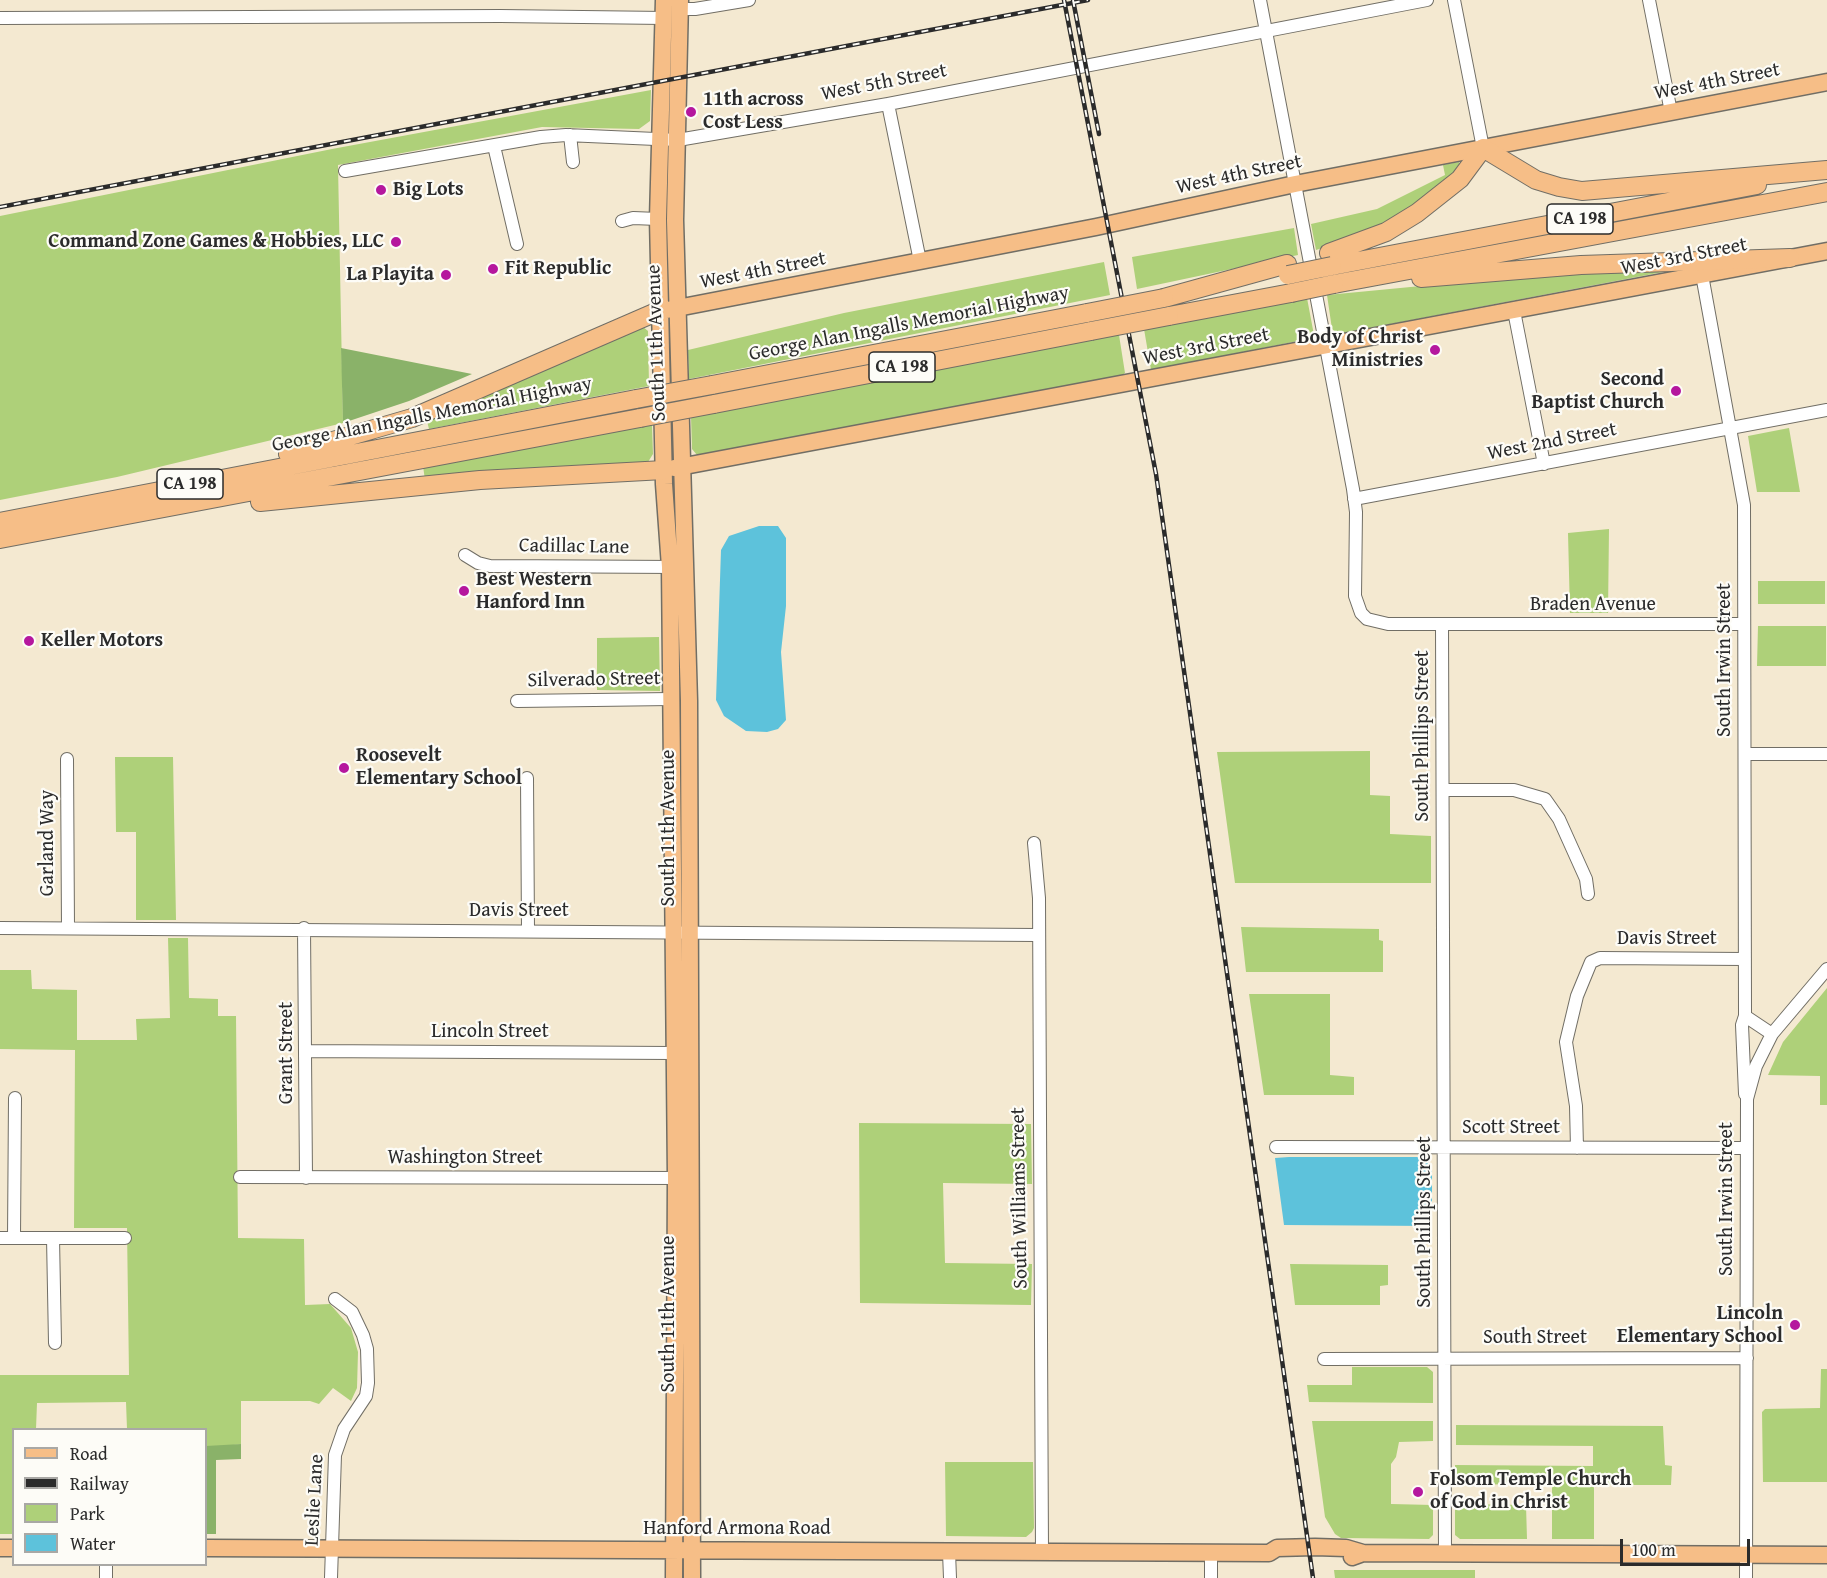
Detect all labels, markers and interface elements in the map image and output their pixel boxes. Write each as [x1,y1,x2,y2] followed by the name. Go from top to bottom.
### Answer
[1652,58,1782,106] street label: West 4th Street
[819,59,949,107] street label: West 5th Street
[703,88,804,135] place label: 11th across Cost Less
[684,105,698,119] marker: 11th across Cost Less
[1174,150,1304,200] street label: West 4th Street
[393,178,464,202] place label: Big Lots
[374,183,388,197] marker: Big Lots
[1547,204,1613,234] road number: CA 198
[48,230,384,254] place label: Command Zone Games & Hobbies, LLC
[1619,233,1749,281] street label: West 3rd Street
[389,235,403,249] marker: Command Zone Games & Hobbies, LLC
[698,247,828,295] street label: West 4th Street
[505,257,611,281] place label: Fit Republic
[486,262,500,276] marker: Fit Republic
[347,263,434,287] place label: La Playita
[642,264,672,422] street label: South 11th Avenue
[439,268,453,282] marker: La Playita
[747,281,1071,367] street label: George Alan Ingalls Memorial Highway
[1141,323,1271,371] street label: West 3rd Street
[1297,326,1423,373] place label: Body of Christ Ministries
[1428,343,1442,357] marker: Body of Christ Ministries
[869,352,935,382] road number: CA 198
[1531,368,1664,415] place label: Second Baptist Church
[270,372,594,458] street label: George Alan Ingalls Memorial Highway
[1669,384,1683,398] marker: Second Baptist Church
[1485,418,1619,466] street label: West 2nd Street
[157,469,223,499] road number: CA 198
[519,534,629,560] street label: Cadillac Lane
[476,568,592,615] place label: Best Western Hanford Inn
[1713,583,1737,737] street label: South Irwin Street
[457,584,471,598] marker: Best Western Hanford Inn
[1530,593,1656,617] street label: Braden Avenue
[41,629,163,653] place label: Keller Motors
[22,634,36,648] marker: Keller Motors
[1411,650,1435,822] street label: South Phillips Street
[527,667,661,693] street label: Silverado Street
[356,744,522,791] place label: Roosevelt Elementary School
[657,750,681,906] street label: South 11th Avenue
[337,761,351,775] marker: Roosevelt Elementary School
[36,790,60,896] street label: Garland Way
[469,899,569,923] street label: Davis Street
[1617,927,1717,951] street label: Davis Street
[275,1002,299,1104] street label: Grant Street
[431,1020,549,1044] street label: Lincoln Street
[1006,1107,1034,1289] street label: South Williams Street
[1462,1116,1560,1140] street label: Scott Street
[1715,1122,1739,1276] street label: South Irwin Street
[1413,1136,1437,1308] street label: South Phillips Street
[387,1146,543,1170] street label: Washington Street
[657,1236,681,1392] street label: South 11th Avenue
[1617,1302,1783,1349] place label: Lincoln Elementary School
[1788,1318,1802,1332] marker: Lincoln Elementary School
[1483,1326,1587,1350] street label: South Street
[12,1428,207,1566] legend
[70,1440,108,1467] text: Road
[301,1453,329,1547] street label: Leslie Lane
[1430,1468,1631,1515] place label: Folsom Temple Church of God in Christ
[70,1470,129,1497] text: Railway
[1411,1485,1425,1499] marker: Folsom Temple Church of God in Christ
[70,1500,105,1527] text: Park
[643,1517,831,1541] street label: Hanford Armona Road
[1623,1527,1754,1565] scale bar
[70,1530,115,1557] text: Water
[1631,1536,1676,1563] text: 100 m

